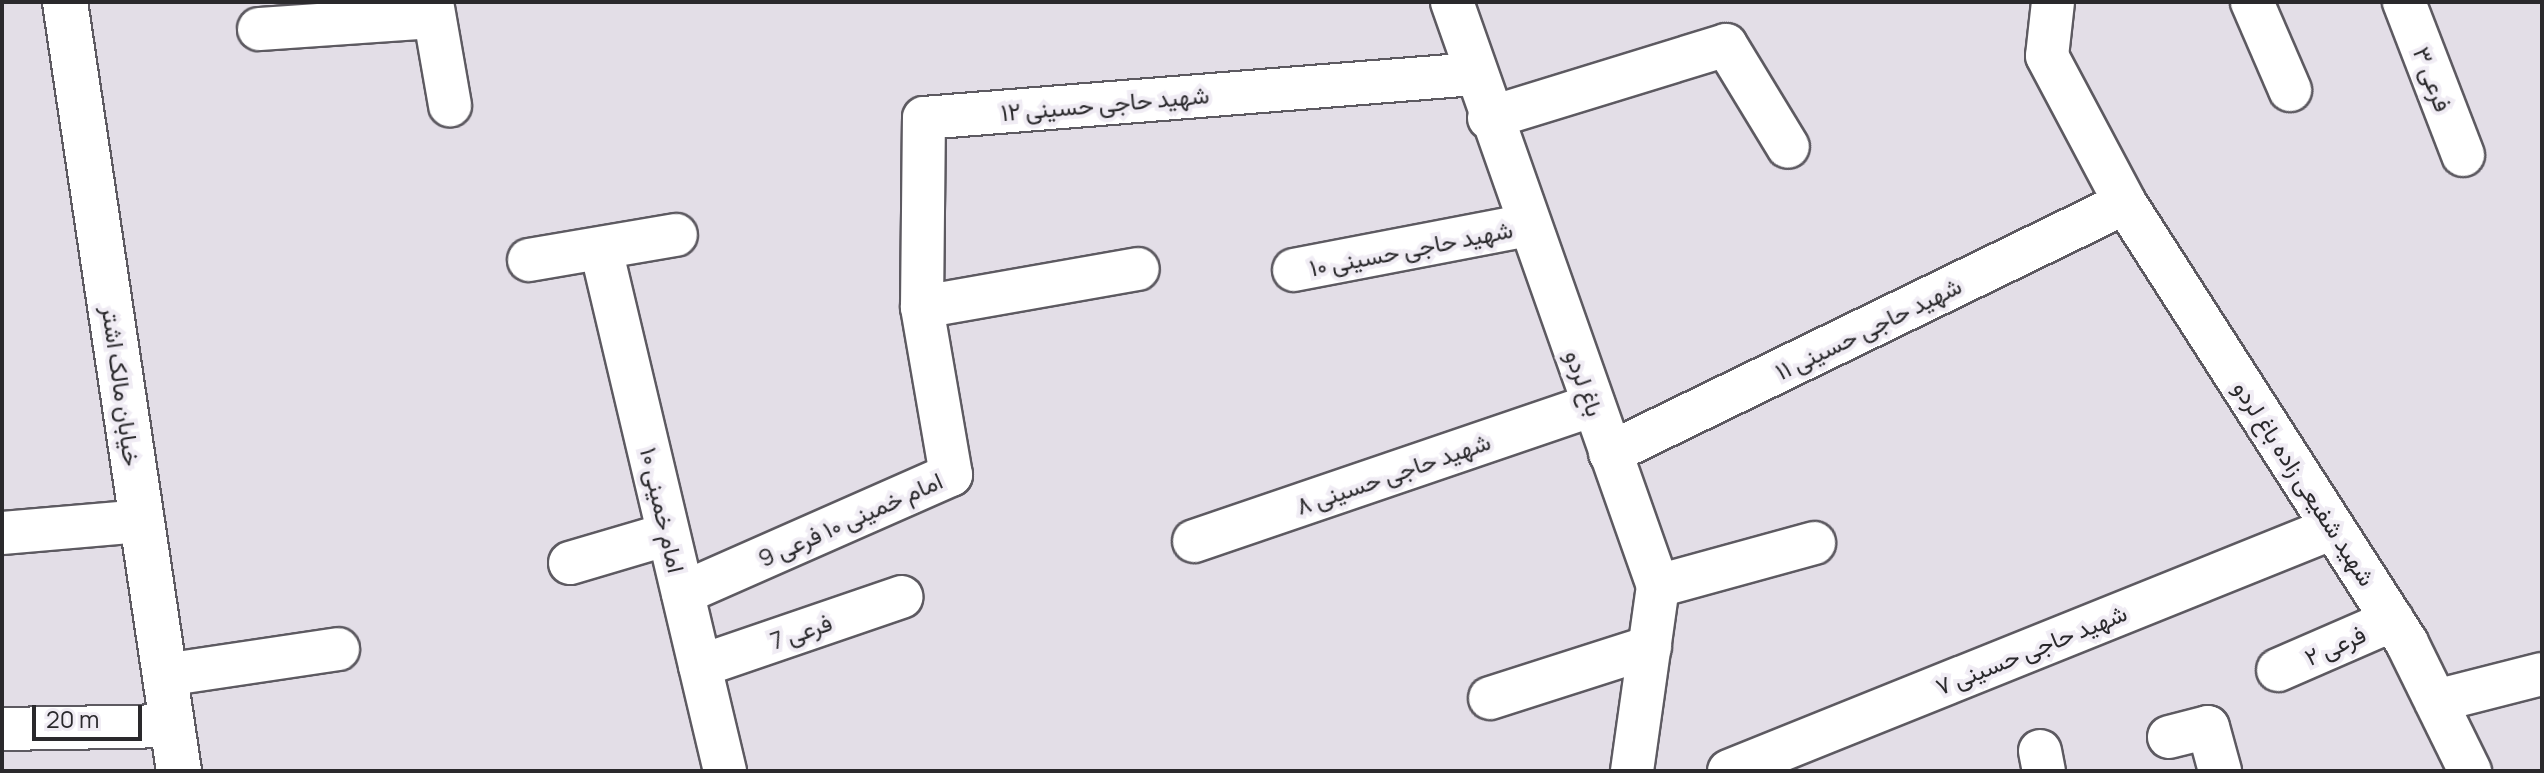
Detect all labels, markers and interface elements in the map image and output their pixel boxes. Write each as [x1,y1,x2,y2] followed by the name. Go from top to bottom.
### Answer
[2408,43,2458,115] street label: فرعی ۳
[1000,80,1210,126] street label: شهید حاجی حسینی ۱۲
[1307,214,1515,282] street label: شهید حاجی حسینی ۱۰
[1770,270,1966,386] street label: شهید حاجی حسینی ۱۱
[97,304,147,468] street label: خیابان مالک اشتر
[1560,346,1610,420] street label: باغ لردو
[2228,375,2382,591] street label: شهید شفیعی زاده باغ لردو
[1292,426,1494,520] street label: شهید حاجی حسینی ۸
[635,445,691,575] street label: امام خمینی ۱۰
[753,465,947,573] street label: امام خمینی ۱۰ فرعی 9
[1931,598,2131,700] street label: شهید حاجی حسینی ۷
[766,607,836,655] street label: فرعی 7
[2300,619,2370,671] street label: فرعی ۲
[36,689,146,739] scale bar
[46,702,99,735] text: 20 m

